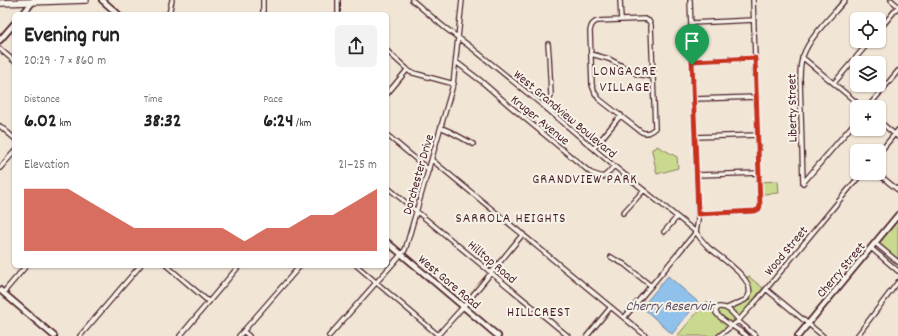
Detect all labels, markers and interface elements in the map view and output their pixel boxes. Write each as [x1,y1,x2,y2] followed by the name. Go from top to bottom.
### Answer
[850,12,886,180] map controls
[850,12,886,48] button: locate
[24,21,120,52] text: Evening run
[675,24,709,65] pin
[335,25,377,67] button: share
[681,30,703,52] icon: arrive
[24,52,106,71] text: 20:29 · 7 × 860 m
[850,56,886,92] button: layers
[593,62,657,98] district label: LONGACRE VILLAGE
[509,66,620,164] street label: West Grandview Boulevard
[783,73,804,142] street label: Liberty Street
[506,91,573,151] street label: Kruger Avenue
[24,92,60,108] text: Distance
[144,92,162,108] text: Time
[263,92,283,108] text: Pace
[850,100,886,136] button: +
[24,108,57,136] text: 6.02
[144,108,182,136] text: 38:32
[263,108,294,136] text: 6:24
[57,116,71,132] text: km
[294,116,311,132] text: /km
[399,132,440,217] street label: Dorchester Drive
[850,144,886,180] button: −
[24,156,69,175] text: Elevation
[338,156,377,175] text: 21–25 m
[532,170,638,190] district label: GRANDVIEW PARK
[456,209,566,229] district label: SARROLA HEIGHTS
[760,222,814,281] street label: Wood Street
[463,237,520,289] street label: Hilltop Road
[813,238,871,303] street label: Cherry Street
[413,251,484,315] street label: West Gore Road
[626,297,716,317] water label: Cherry Reservoir
[507,303,571,323] district label: HILLCREST

